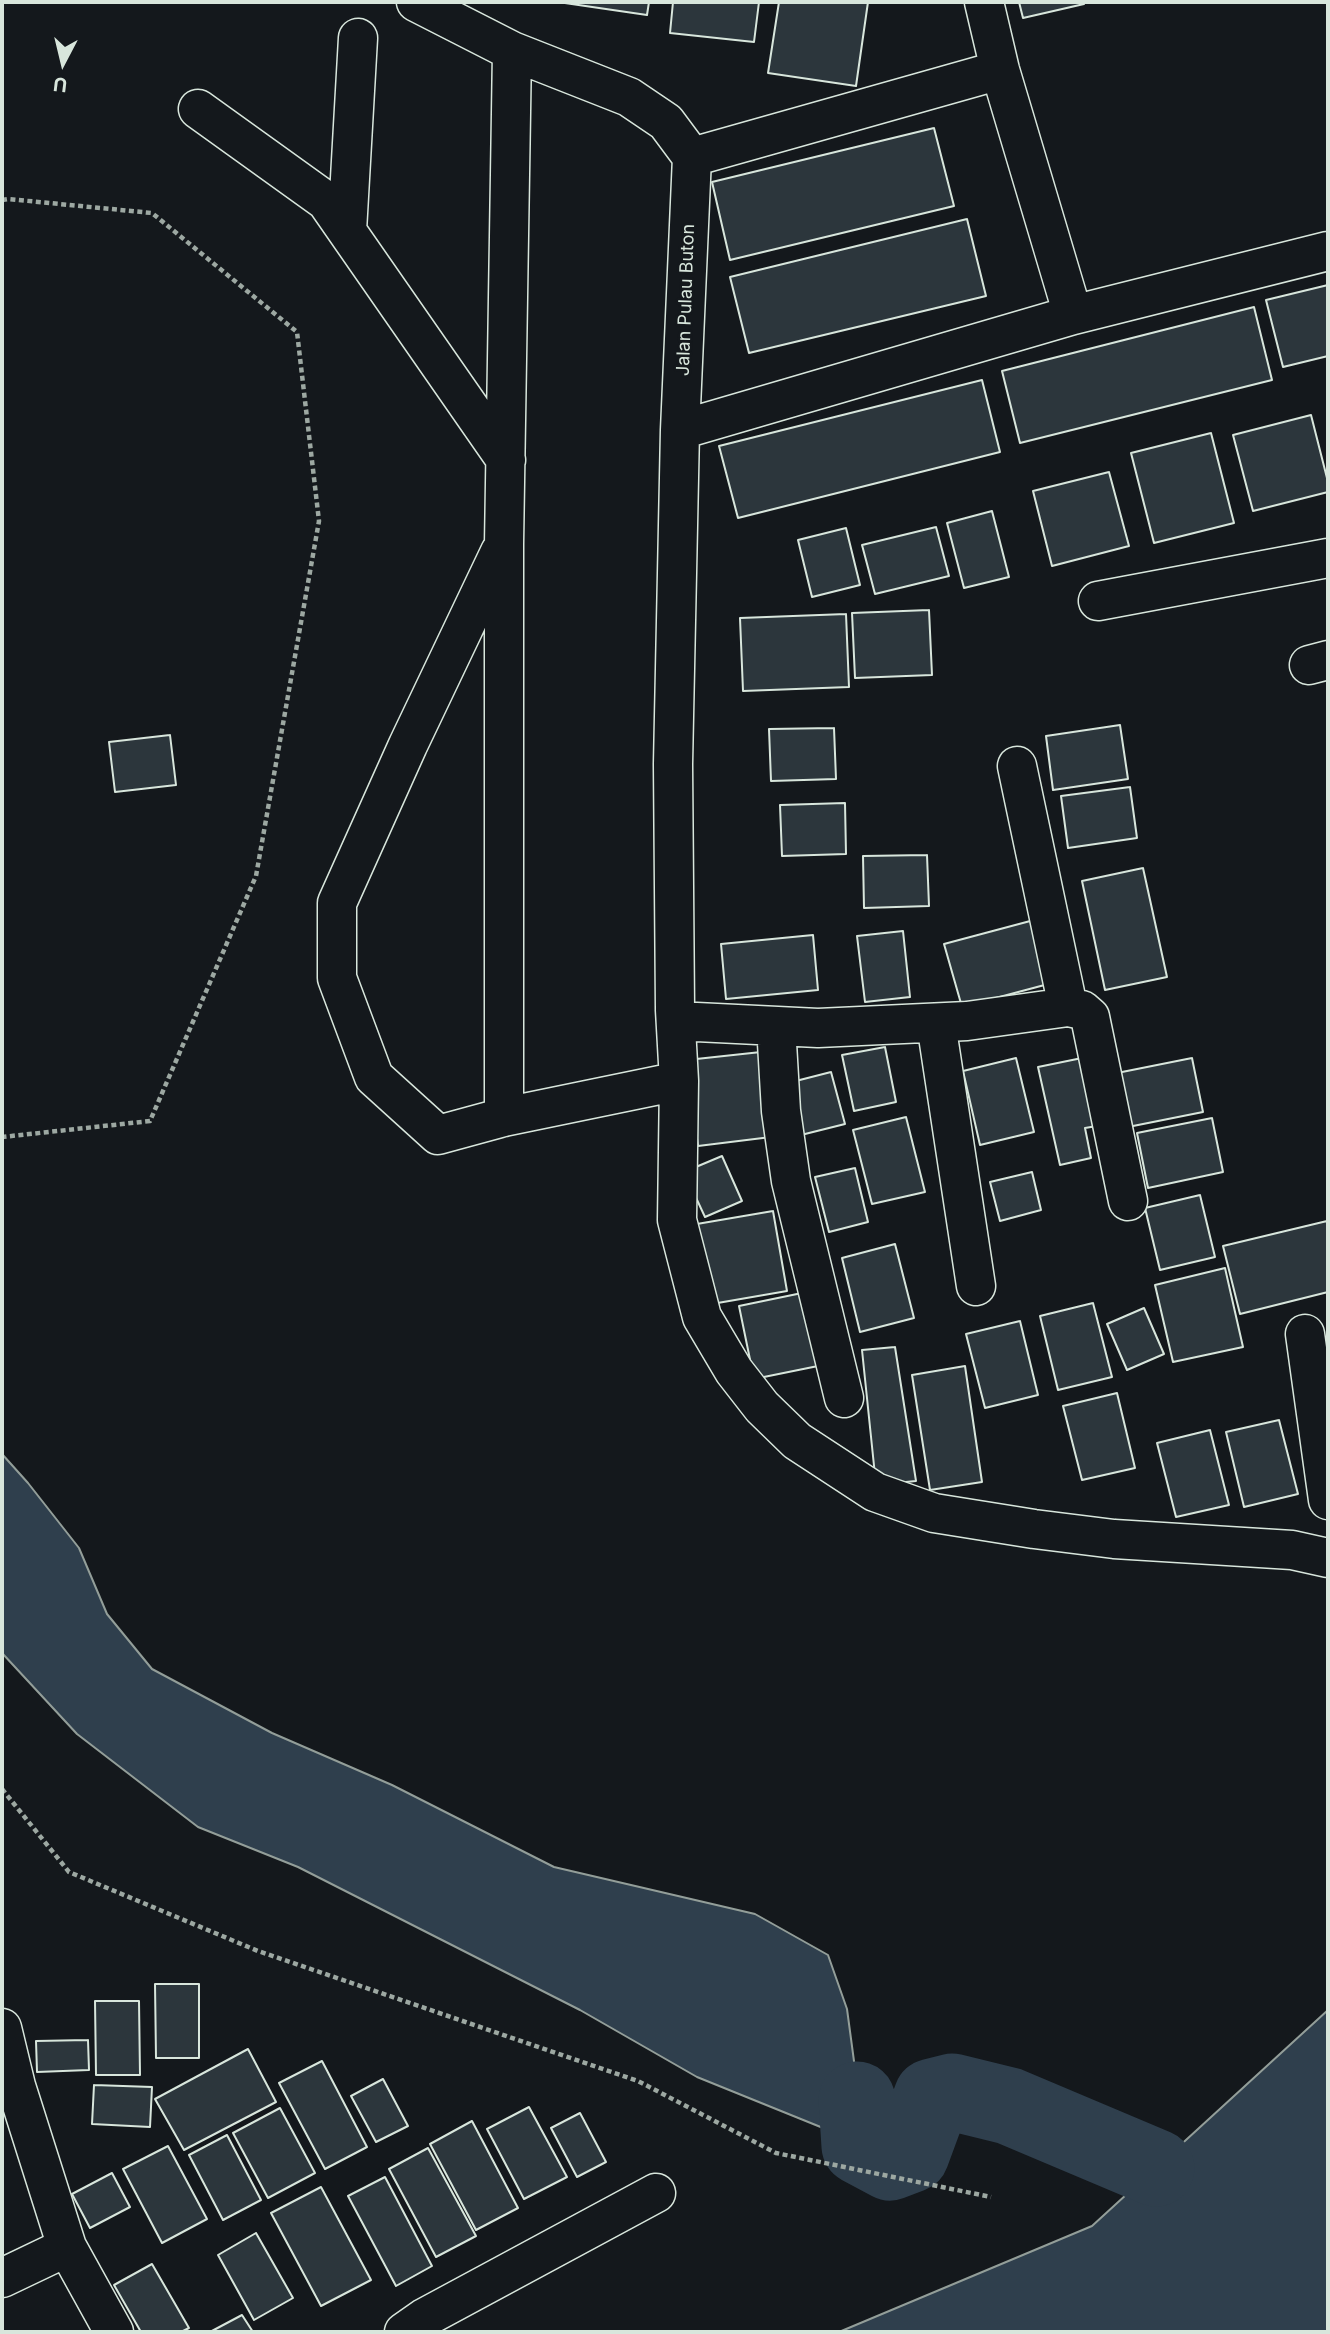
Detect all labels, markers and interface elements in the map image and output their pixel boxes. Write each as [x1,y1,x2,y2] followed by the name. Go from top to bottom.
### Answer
[28,28,98,98] north arrow
[52,72,69,97] text: U
[673,223,699,377] street label: Jalan Pulau Buton

